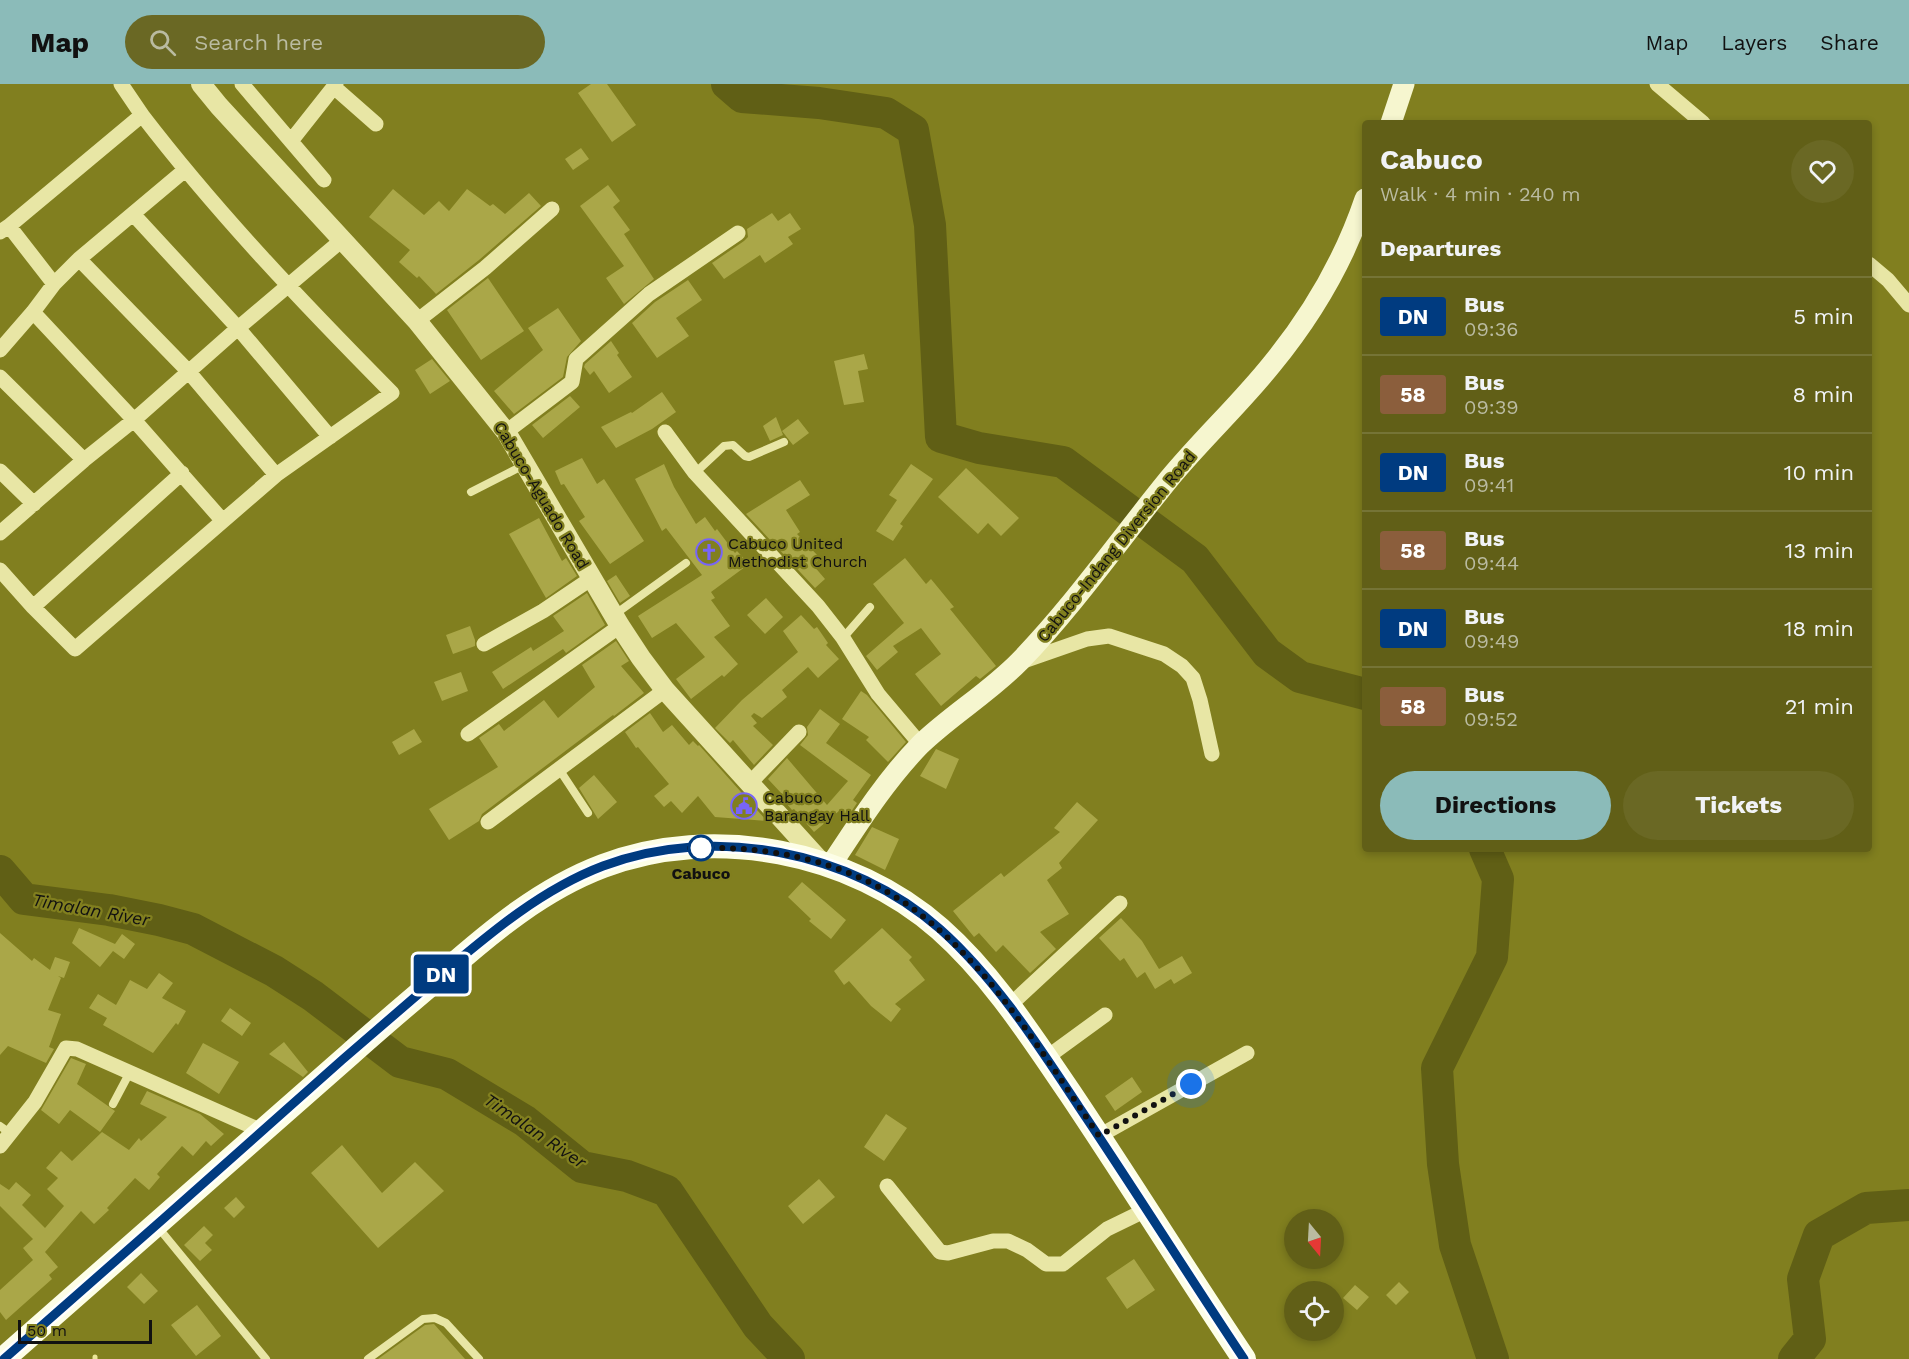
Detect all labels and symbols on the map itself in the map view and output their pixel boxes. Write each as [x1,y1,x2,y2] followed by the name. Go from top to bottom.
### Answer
[490,418,593,572] street label: Cabuco-Aguado Road
[1033,447,1199,646] street label: Cabuco-Indang Diversion Road
[728,534,868,571] place label: Cabuco United Methodist Church
[694,537,724,567] church icon: Cabuco United Methodist Church
[764,788,870,825] place label: Cabuco Barangay Hall
[729,791,759,821] public building icon: Cabuco Barangay Hall
[688,835,714,861] marker: Cabuco
[672,864,731,883] place label: Cabuco
[31,889,152,930] water label: Timalan River
[414,954,468,994] line badge: DN
[1176,1069,1206,1099] your location
[480,1089,591,1173] water label: Timalan River
[1284,1209,1344,1269] north arrow
[18,1317,152,1344] scale bar

